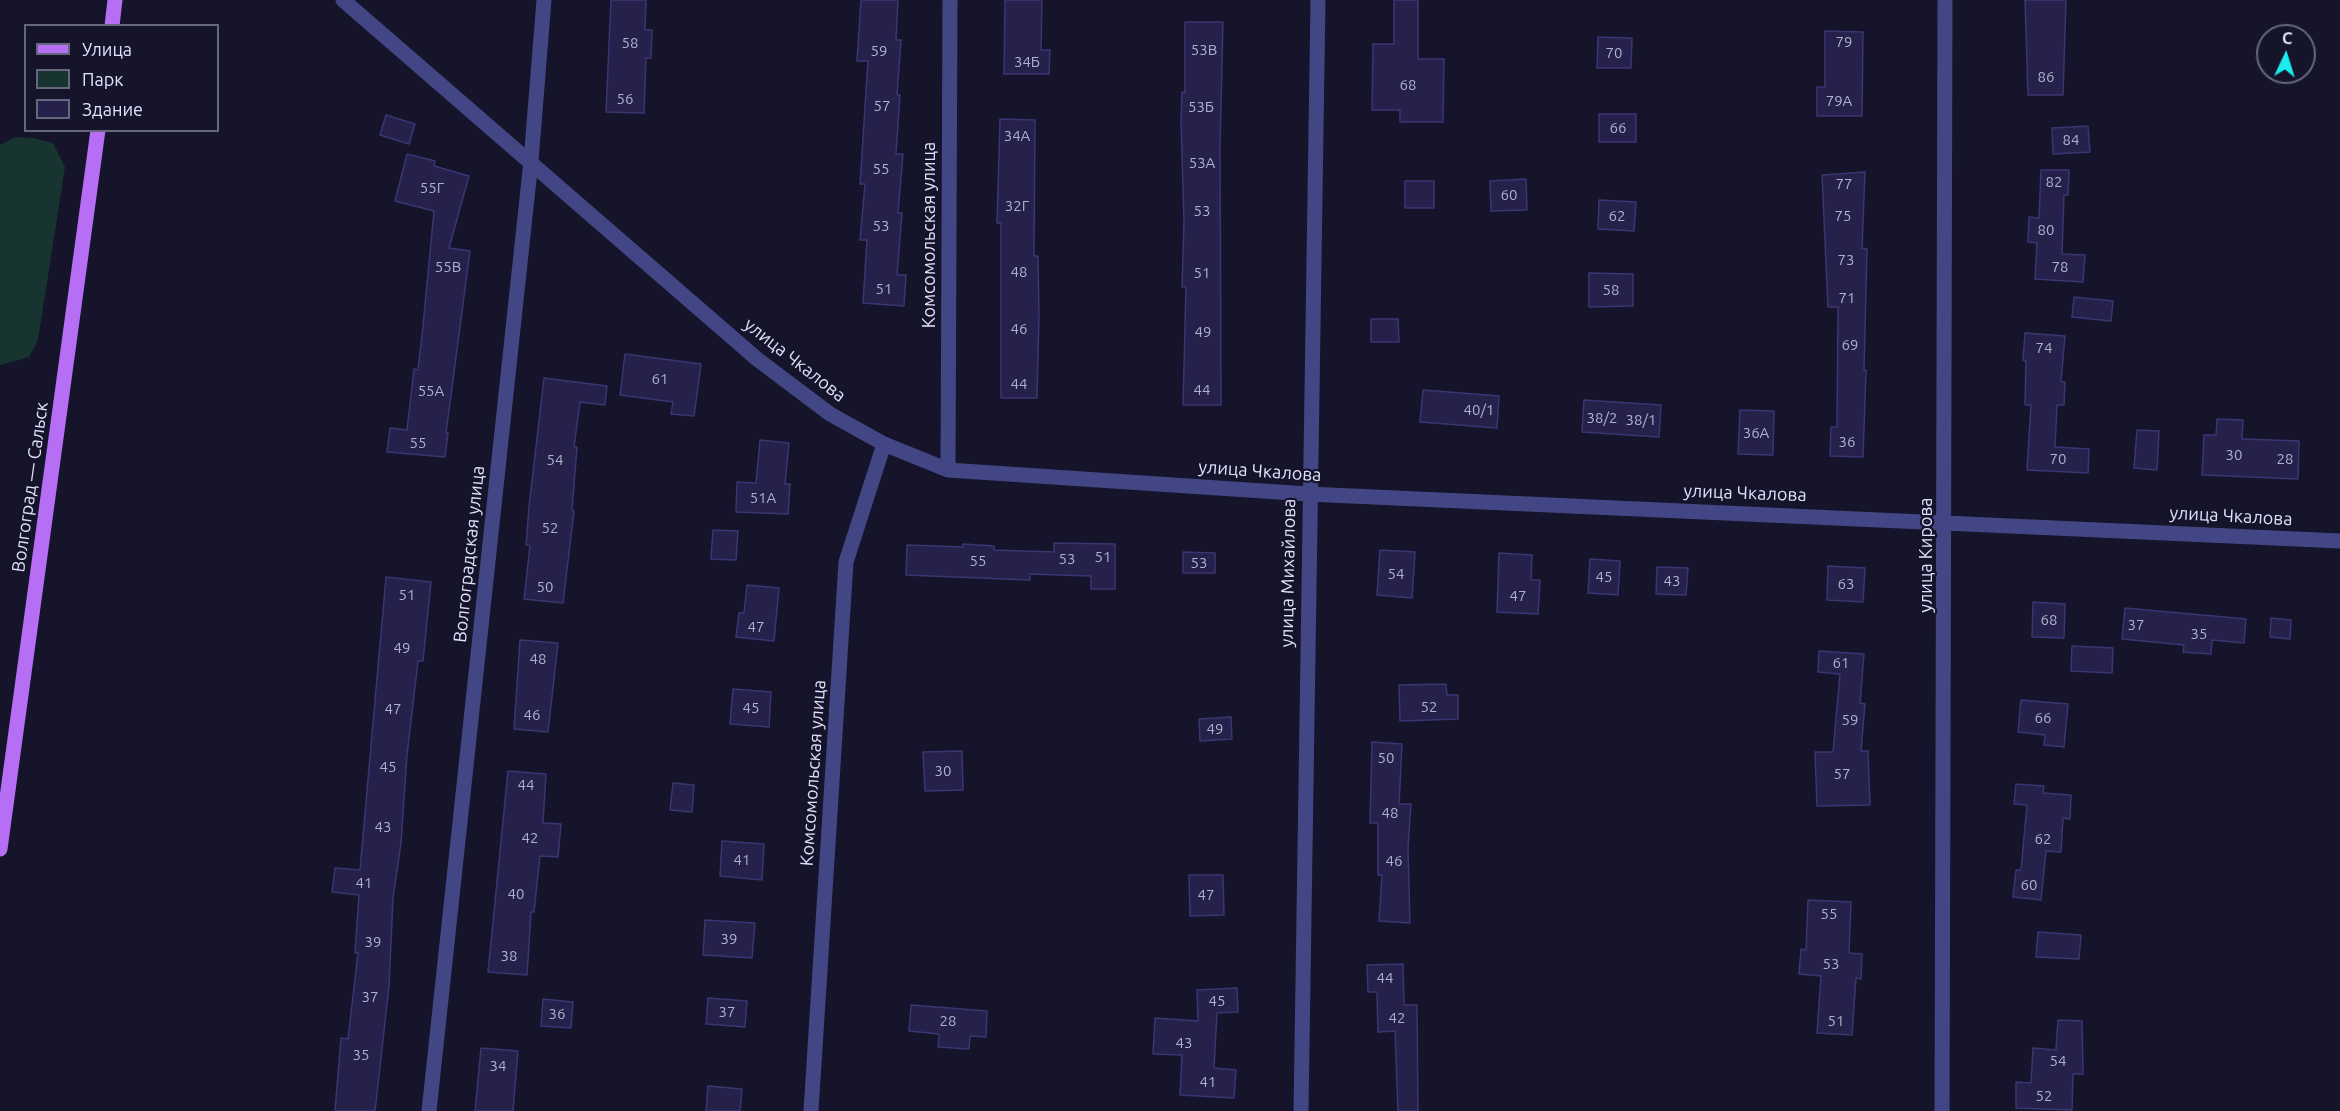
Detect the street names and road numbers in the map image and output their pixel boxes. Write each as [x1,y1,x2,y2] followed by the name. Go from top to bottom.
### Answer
[918,142,940,328] street label: Комсомольская улица
[740,314,850,406] street label: улица Чкалова
[7,400,53,574] street label: Волгоград — Сальск
[1198,456,1322,486] street label: улица Чкалова
[449,464,489,644] street label: Волгоградская улица
[1683,480,1807,506] street label: улица Чкалова
[1915,497,1937,613] street label: улица Кирова
[1276,498,1300,648] street label: улица Михайлова
[2169,502,2293,530] street label: улица Чкалова
[796,679,830,867] street label: Комсомольская улица

